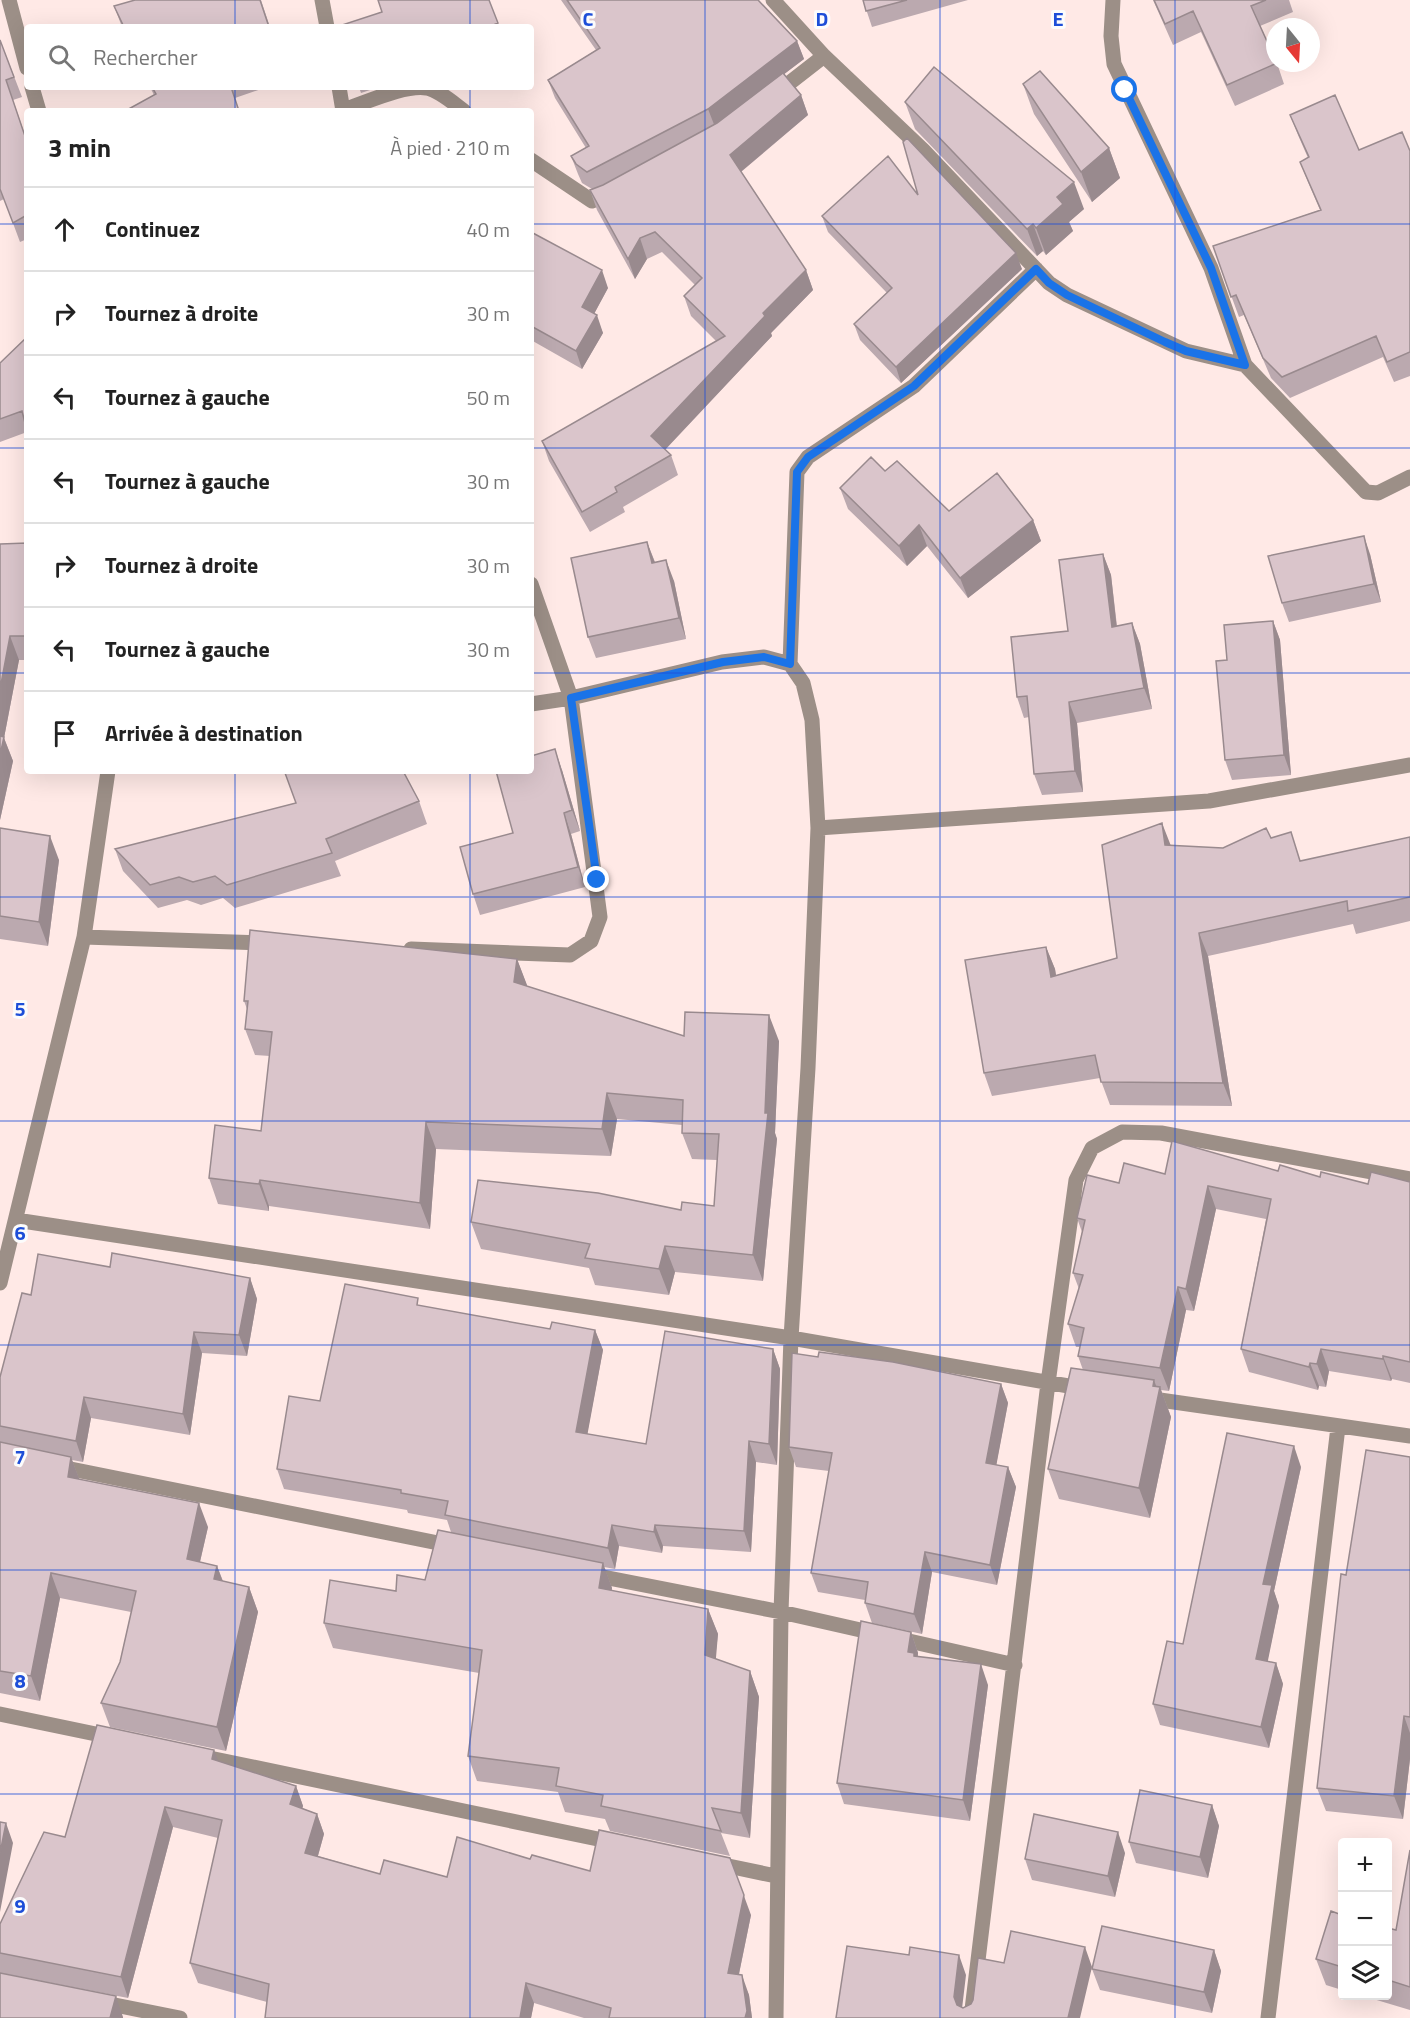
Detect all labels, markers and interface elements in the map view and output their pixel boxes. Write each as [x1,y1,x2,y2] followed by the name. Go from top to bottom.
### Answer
[583,3,594,34] text: C
[816,3,828,34] text: D
[1052,3,1064,34] text: E
[1266,18,1320,72] north arrow
[24,24,534,90] search box
[93,40,198,74] text: Rechercher
[45,41,78,74] icon: search
[1111,76,1137,102] route start
[48,128,111,167] text: 3 min
[390,132,510,163] text: À pied · 210 m
[105,212,200,246] text: Continuez
[48,213,81,246] icon: ahead
[466,214,510,245] text: 40 m
[105,296,258,330] text: Tournez à droite
[48,297,81,330] icon: right
[466,298,510,329] text: 30 m
[105,380,270,414] text: Tournez à gauche
[48,381,81,414] icon: left
[466,382,510,413] text: 50 m
[105,464,270,498] text: Tournez à gauche
[48,465,81,498] icon: left
[466,466,510,497] text: 30 m
[105,548,258,582] text: Tournez à droite
[48,549,81,582] icon: right
[466,550,510,581] text: 30 m
[105,632,270,666] text: Tournez à gauche
[48,633,81,666] icon: left
[466,634,510,665] text: 30 m
[105,716,303,750] text: Arrivée à destination
[48,717,81,750] icon: arrive
[583,866,609,892] route end
[14,993,26,1024] text: 5
[14,1217,26,1248] text: 6
[14,1441,26,1472] text: 7
[14,1665,26,1696] text: 8
[1338,1838,1392,2000] map controls
[1338,1838,1392,1892] button: +
[14,1890,26,1921] text: 9
[1338,1892,1392,1946] button: −
[1338,1946,1392,2000] button: layers

